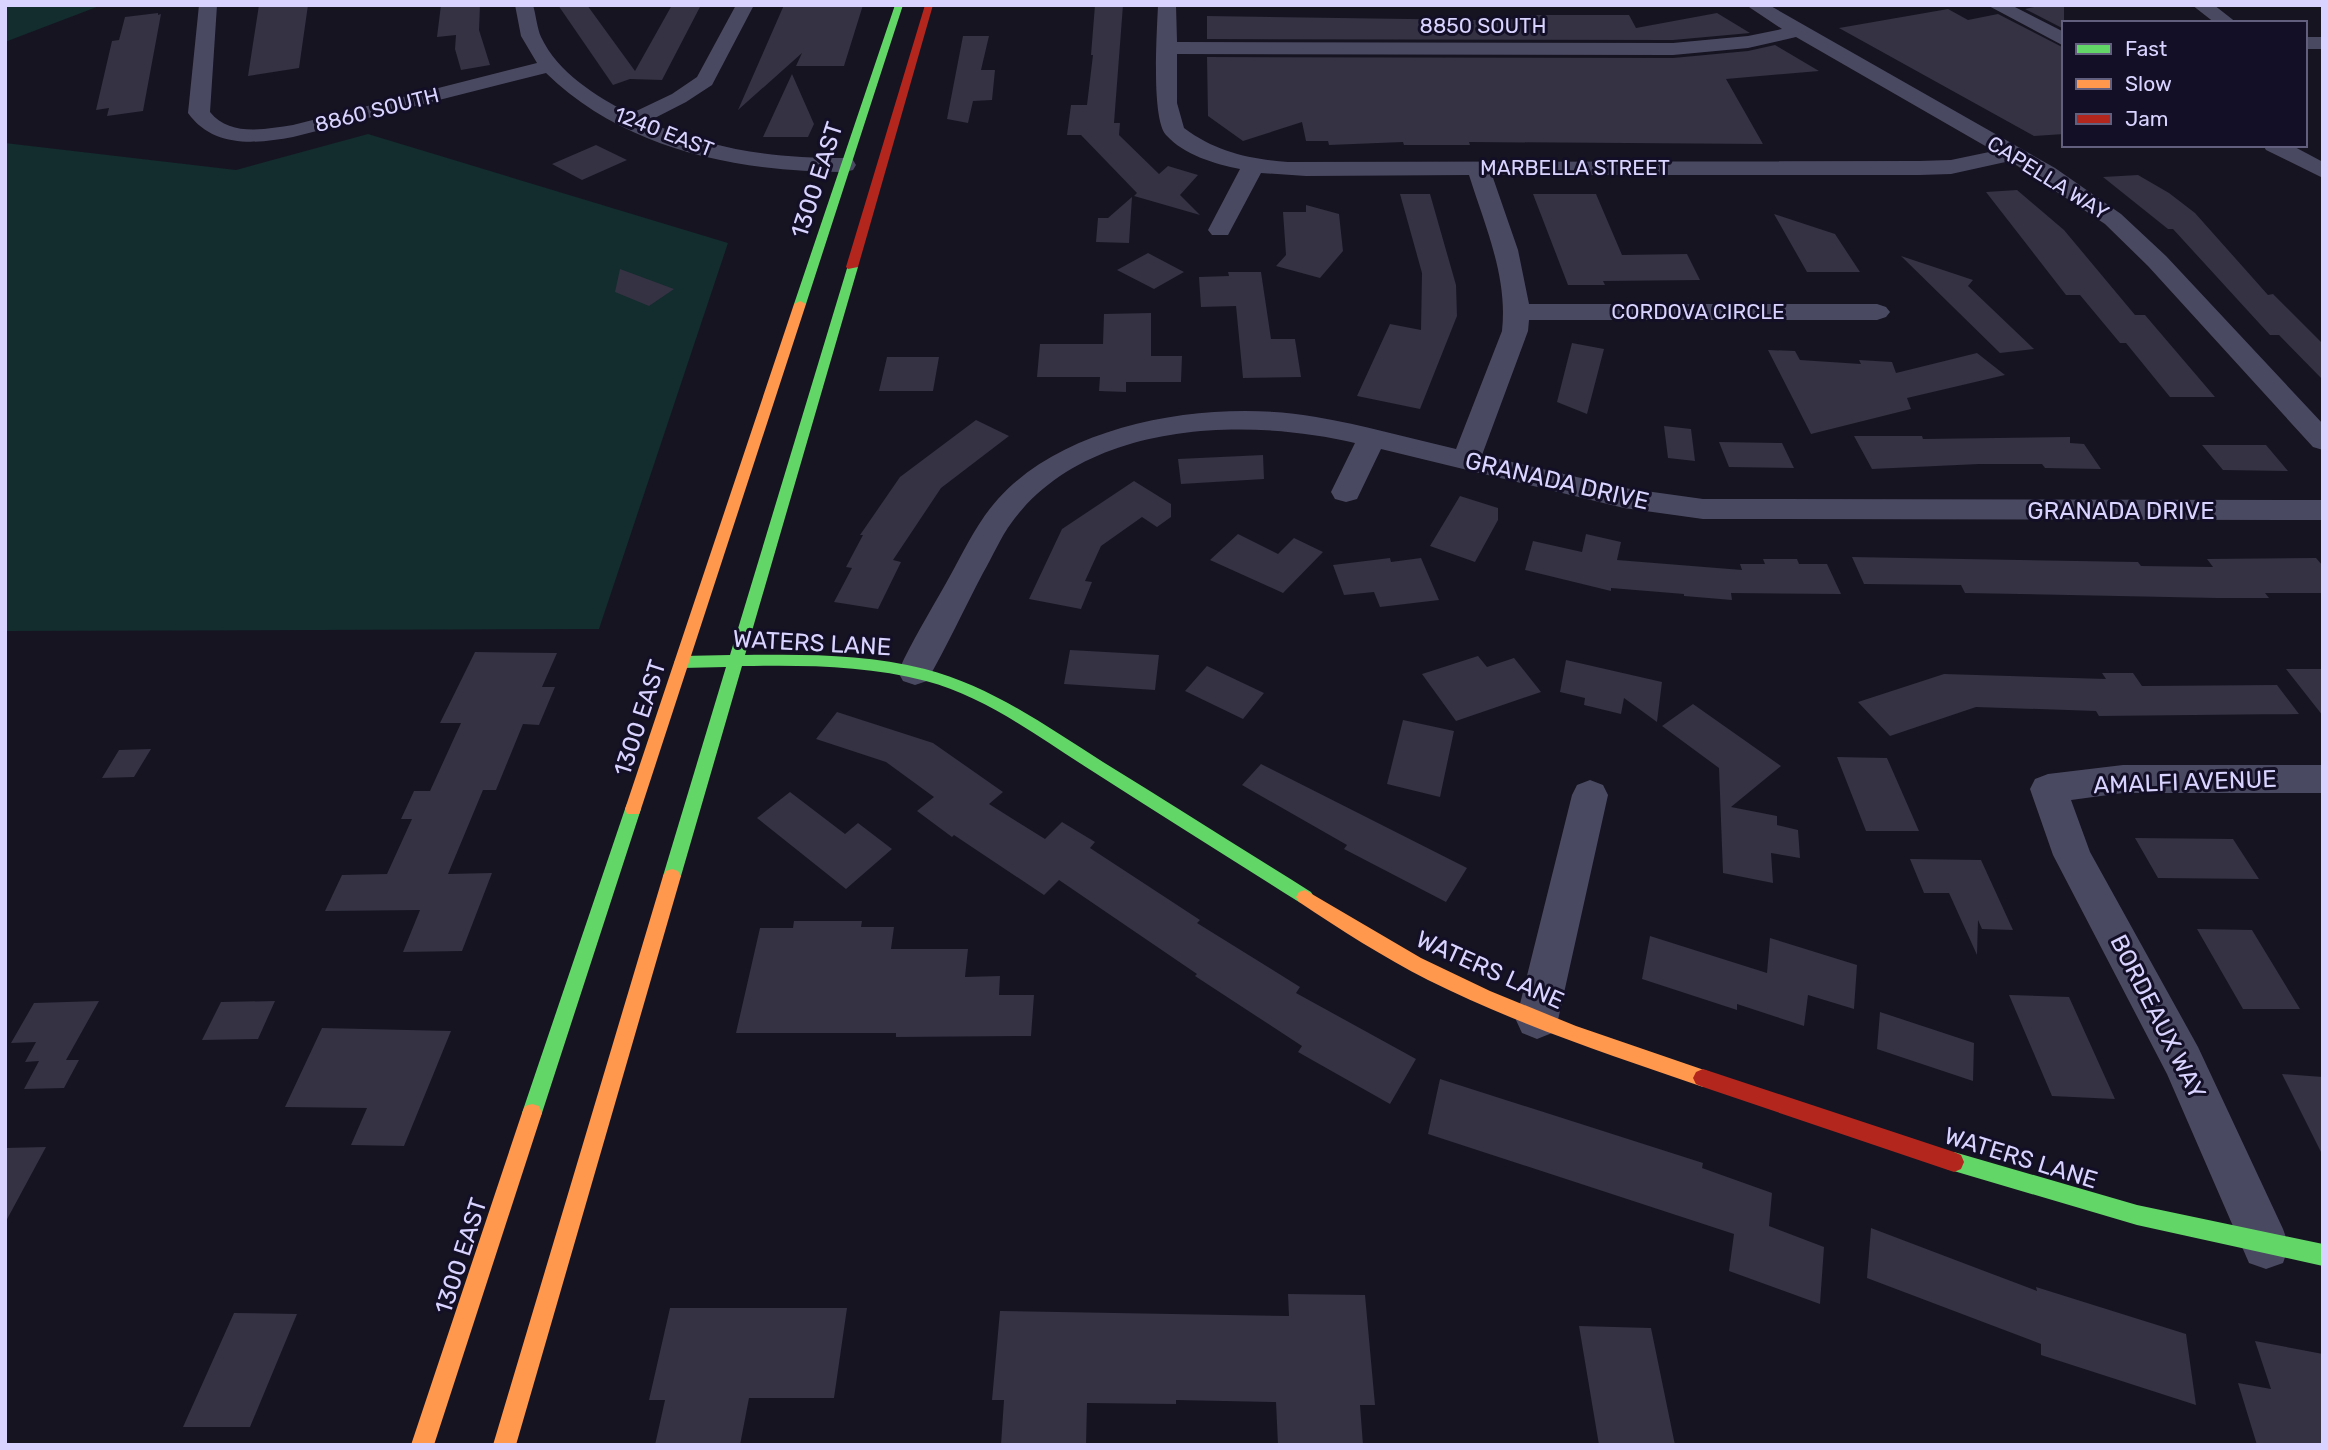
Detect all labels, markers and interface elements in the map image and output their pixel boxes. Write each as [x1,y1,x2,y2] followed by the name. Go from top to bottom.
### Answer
[1420,13,1546,38] street label: 8850 SOUTH
[2062,21,2307,147] legend
[2125,36,2167,61] text: Fast
[2125,71,2172,96] text: Slow
[312,82,442,137] street label: 8860 SOUTH
[611,101,717,162] street label: 1240 EAST
[2125,106,2169,131] text: Jam
[785,118,849,241] street label: 1300 EAST
[1983,130,2114,225] street label: CAPELLA WAY
[1480,155,1670,180] street label: MARBELLA STREET
[1611,299,1785,324] street label: CORDOVA CIRCLE
[1462,446,1652,516] street label: GRANADA DRIVE
[2027,497,2215,525] street label: GRANADA DRIVE
[732,625,892,661] street label: WATERS LANE
[608,656,672,779] street label: 1300 EAST
[2093,765,2277,799] street label: AMALFI AVENUE
[1412,925,1568,1015] street label: WATERS LANE
[2104,930,2212,1104] street label: BORDEAUX WAY
[1941,1121,2101,1195] street label: WATERS LANE
[429,1194,493,1317] street label: 1300 EAST

